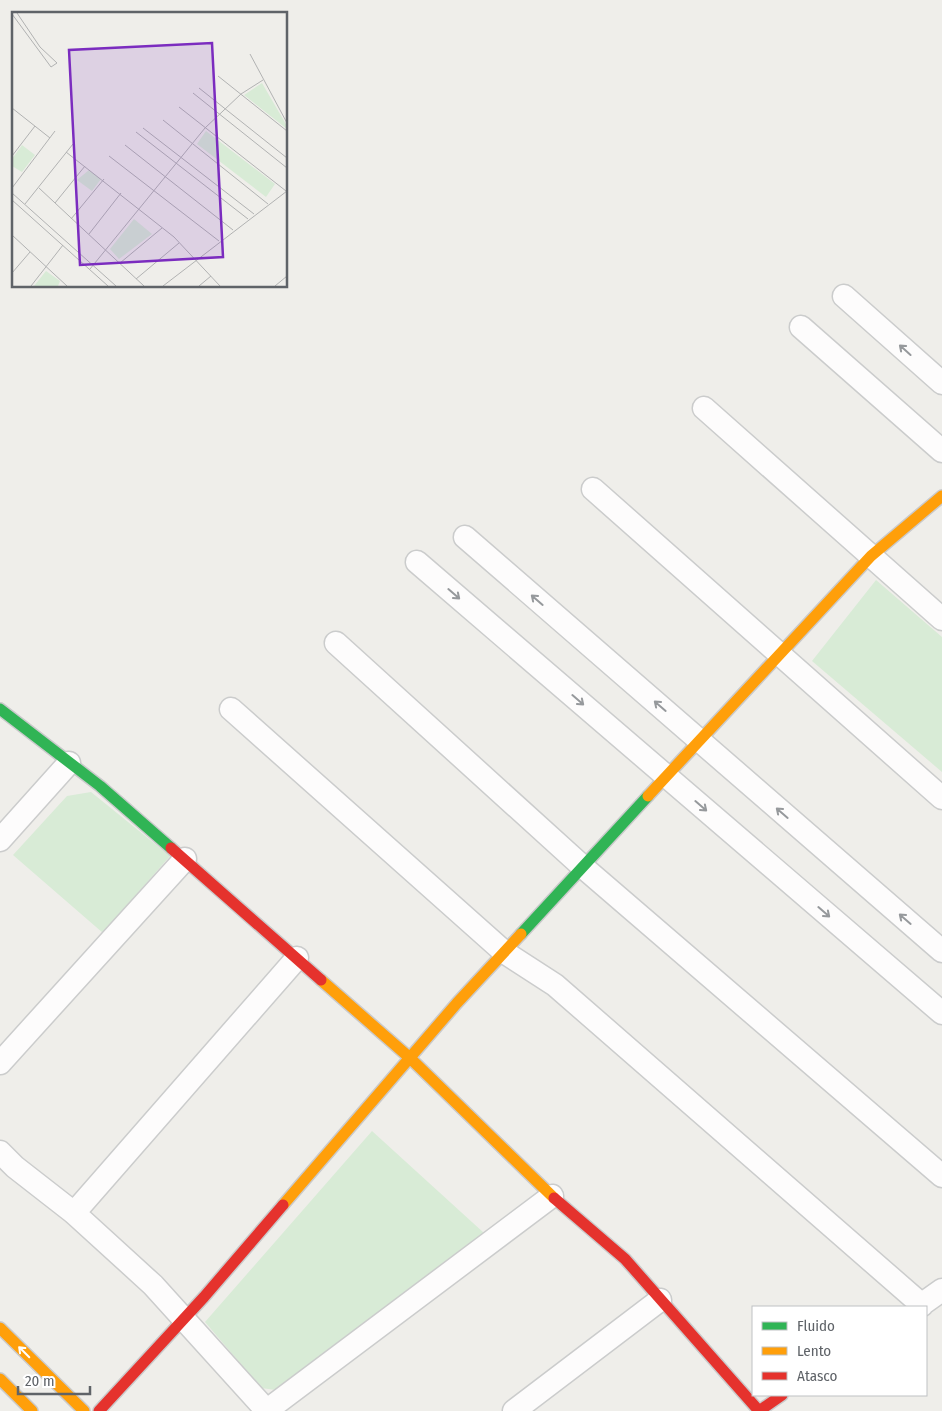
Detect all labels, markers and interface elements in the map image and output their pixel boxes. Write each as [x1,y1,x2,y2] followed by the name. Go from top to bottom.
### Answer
[12,12,288,288] inset map
[899,344,912,356] one-way arrow
[448,588,461,599] one-way arrow
[531,595,544,606] one-way arrow
[571,694,584,705] one-way arrow
[653,701,666,712] one-way arrow
[694,800,707,811] one-way arrow
[776,807,789,818] one-way arrow
[817,906,830,917] one-way arrow
[899,913,912,925] one-way arrow
[752,1306,927,1396] legend
[797,1317,835,1335] text: Fluido
[797,1342,831,1360] text: Lento
[18,1346,30,1358] one-way arrow
[18,1364,90,1396] scale bar
[797,1367,837,1385] text: Atasco
[25,1372,55,1390] text: 20 m

